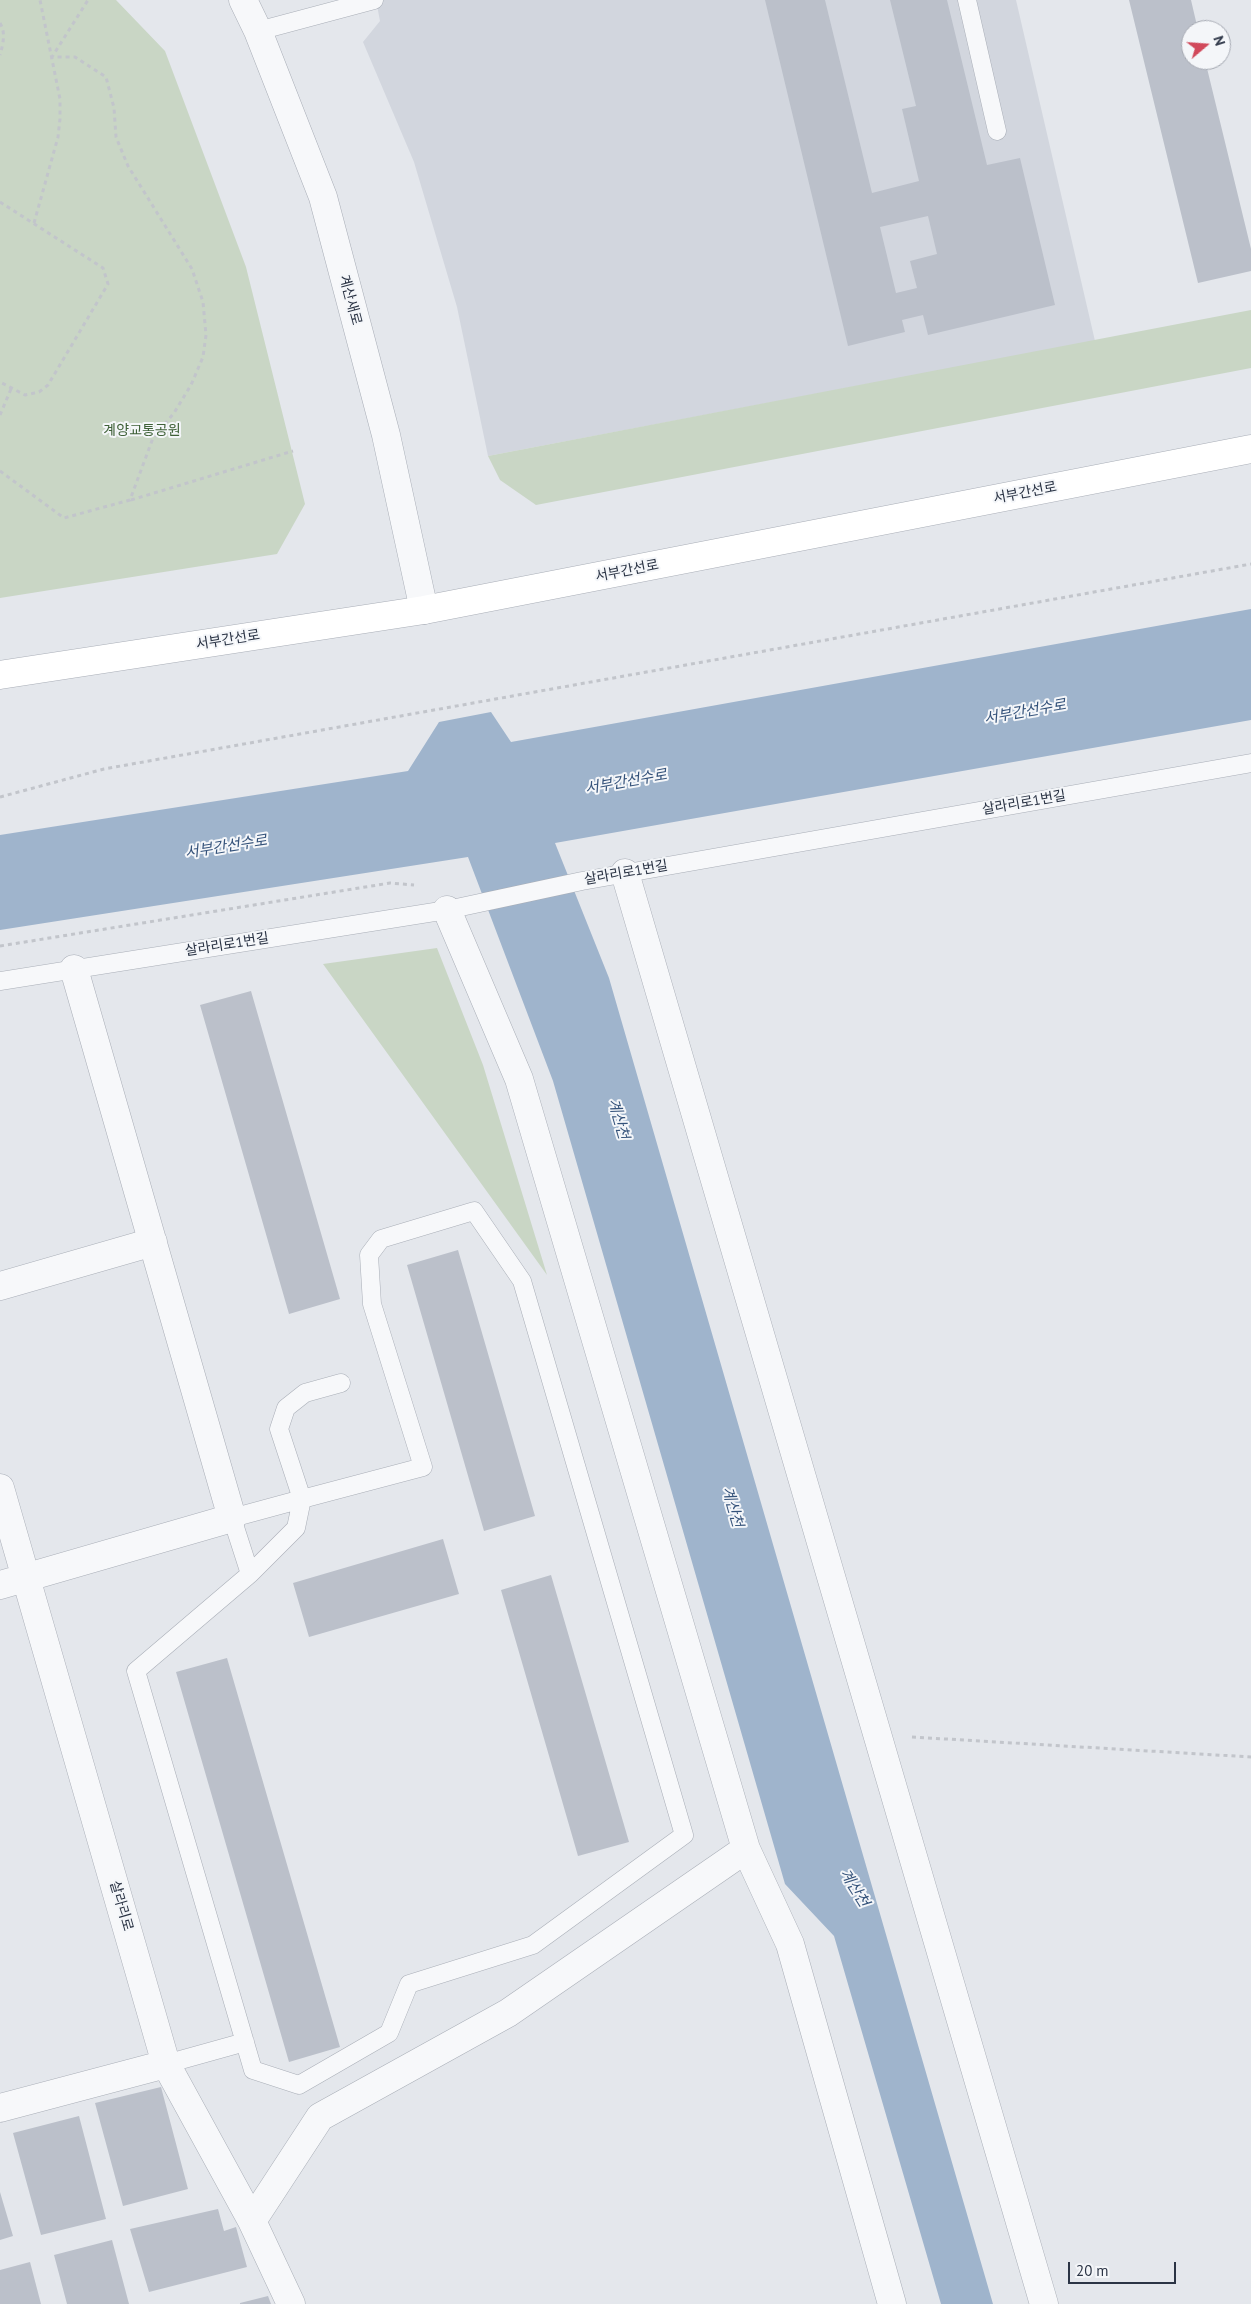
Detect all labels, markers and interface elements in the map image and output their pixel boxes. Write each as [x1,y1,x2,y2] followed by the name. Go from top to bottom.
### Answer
[1181,20,1231,70] north arrow
[1209,34,1229,48] text: N
[335,273,365,327] street label: 계산새로
[103,423,181,439] park label: 계양교통공원
[992,479,1058,507] street label: 서부간선로
[594,557,660,585] street label: 서부간선로
[195,627,261,653] street label: 서부간선로
[983,696,1067,728] water label: 서부간선수로
[584,766,668,798] water label: 서부간선수로
[981,787,1067,819] street label: 살라리로1번길
[184,832,268,862] water label: 서부간선수로
[583,857,669,889] street label: 살라리로1번길
[184,930,270,960] street label: 살라리로1번길
[604,1097,632,1141] water label: 계산천
[718,1485,746,1529] water label: 계산천
[835,1866,873,1910] water label: 계산천
[106,1879,136,1933] street label: 살라리로
[1071,2252,1178,2284] scale bar
[1076,2261,1109,2280] text: 20 m

